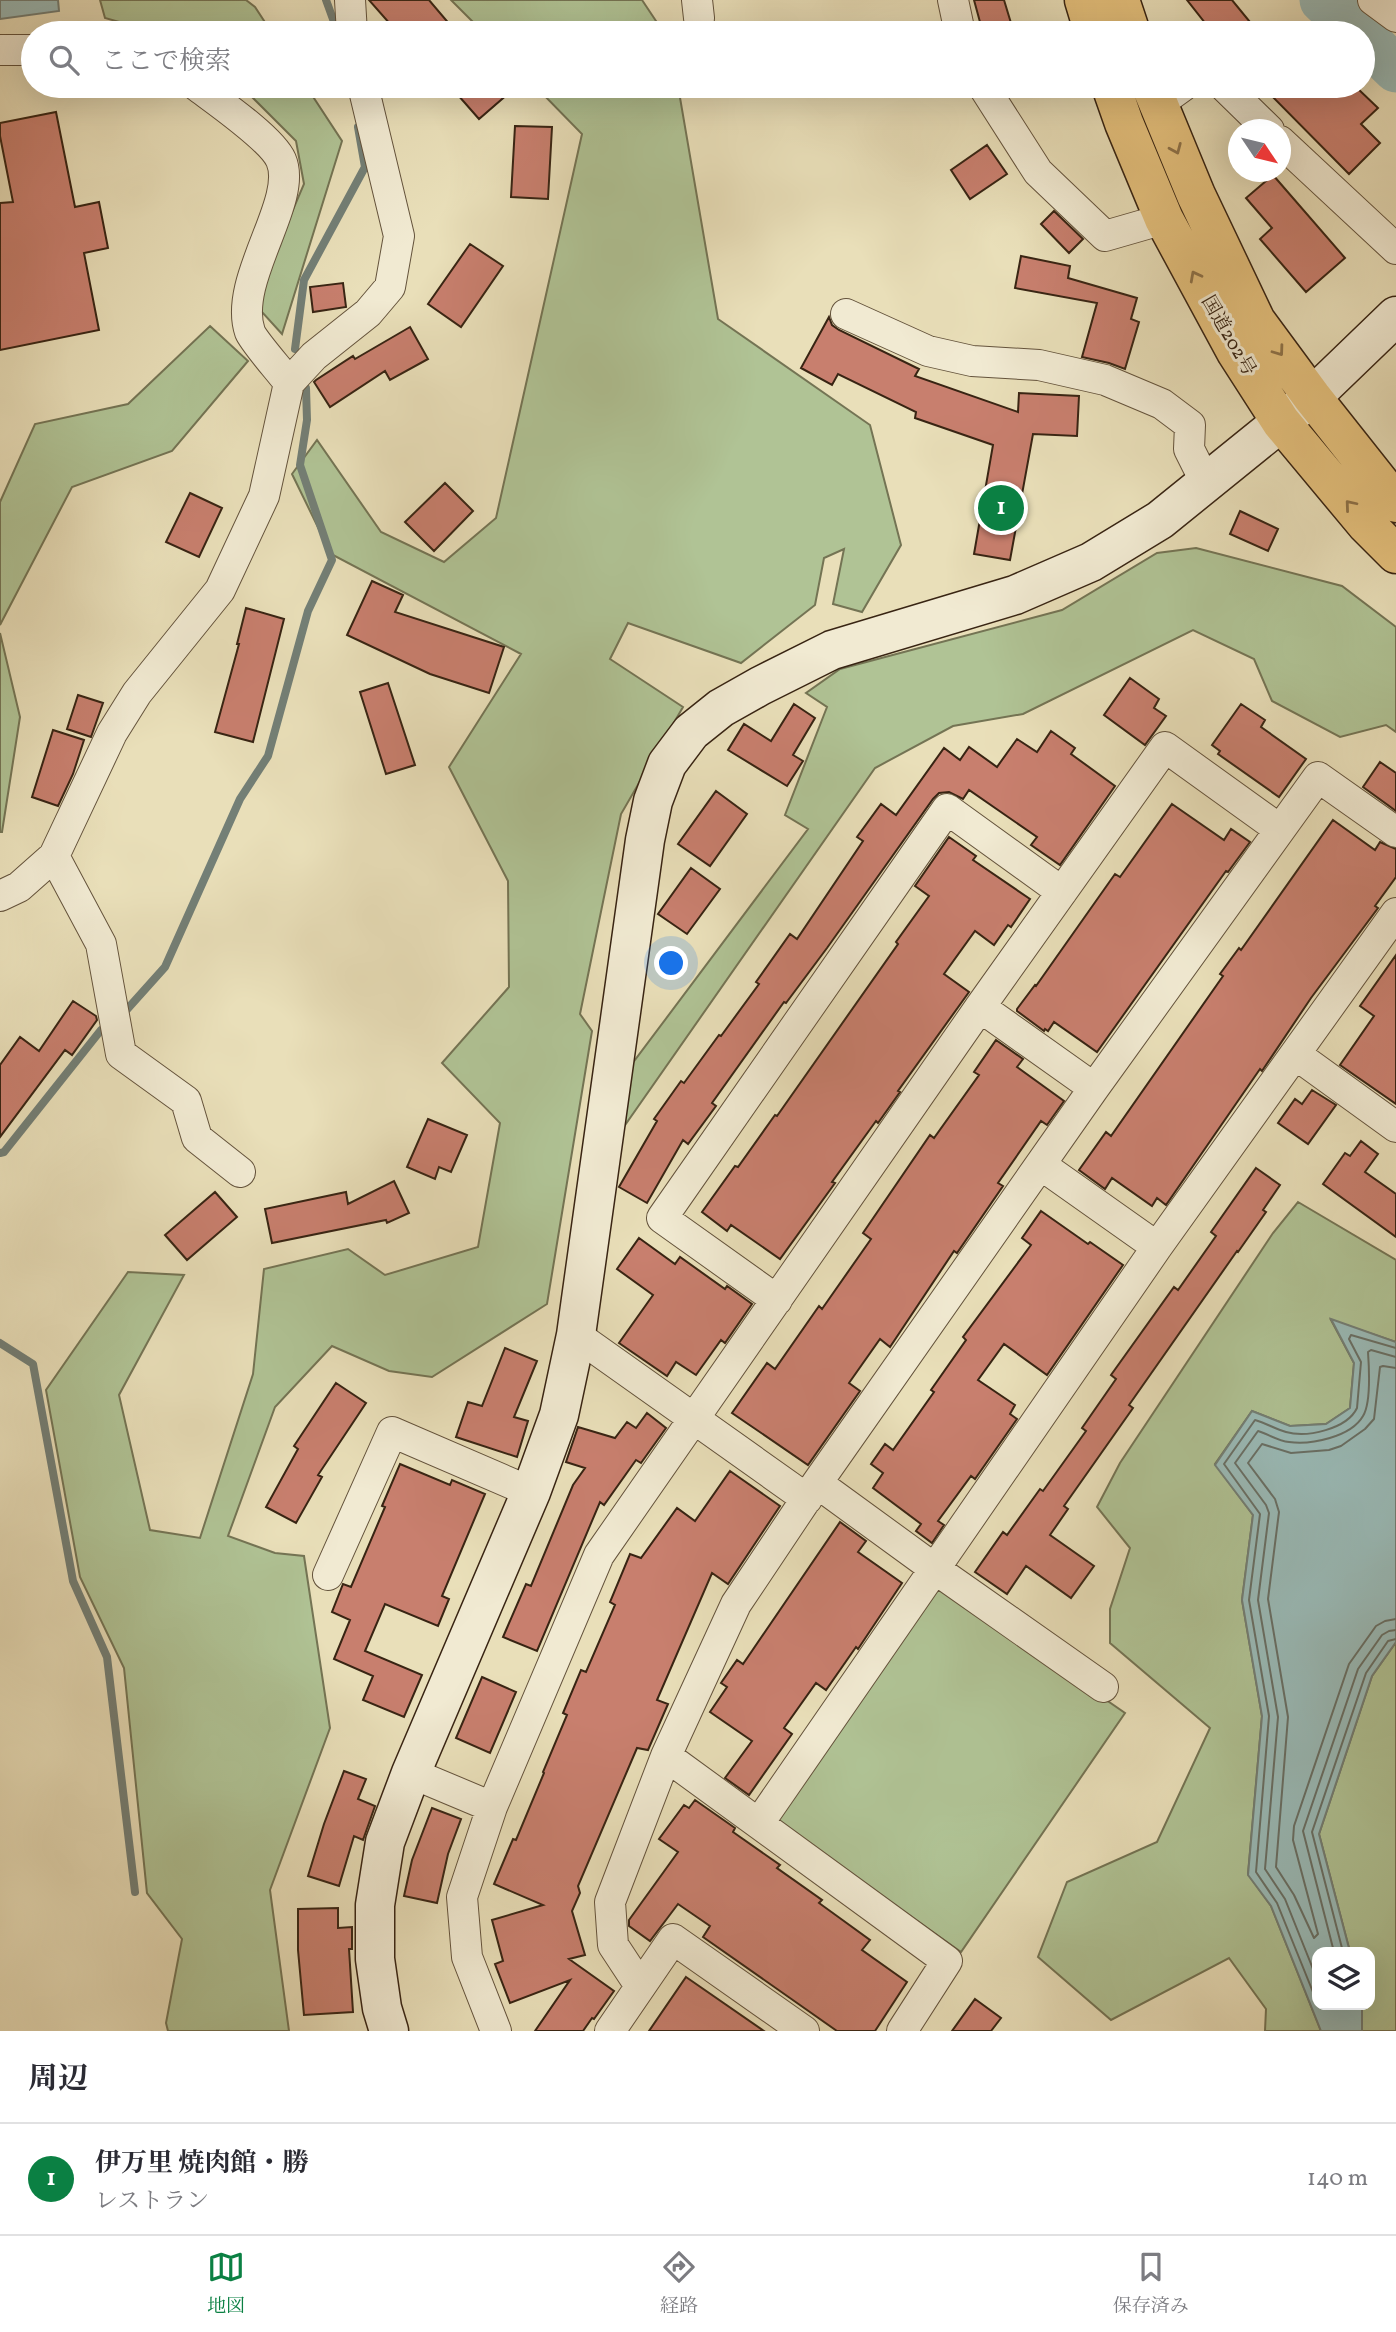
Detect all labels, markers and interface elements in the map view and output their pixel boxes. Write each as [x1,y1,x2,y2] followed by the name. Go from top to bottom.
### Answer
[21,21,1375,98] search box
[45,41,83,79] icon: search
[101,44,231,80] text: ここで検索
[1228,119,1291,182] north arrow
[1168,142,1182,154] one-way arrow
[1190,271,1203,284] one-way arrow
[1195,291,1261,381] street label: 国道202号
[1271,344,1283,356] one-way arrow
[978,482,1024,534] pin: 1
[1345,500,1358,512] one-way arrow
[654,946,688,980] your location
[1312,1947,1375,2010] map controls
[1312,1947,1375,2010] button: layers
[28,2059,88,2101] text: 周辺
[95,2146,308,2182] text: 伊万里 焼肉館・勝
[46,2163,56,2195] text: 1
[1307,2163,1368,2195] text: 140 m
[95,2186,209,2218] text: レストラン
[207,2248,245,2320] tab: 地図
[660,2248,698,2320] tab: 経路
[1113,2248,1189,2320] tab: 保存済み

